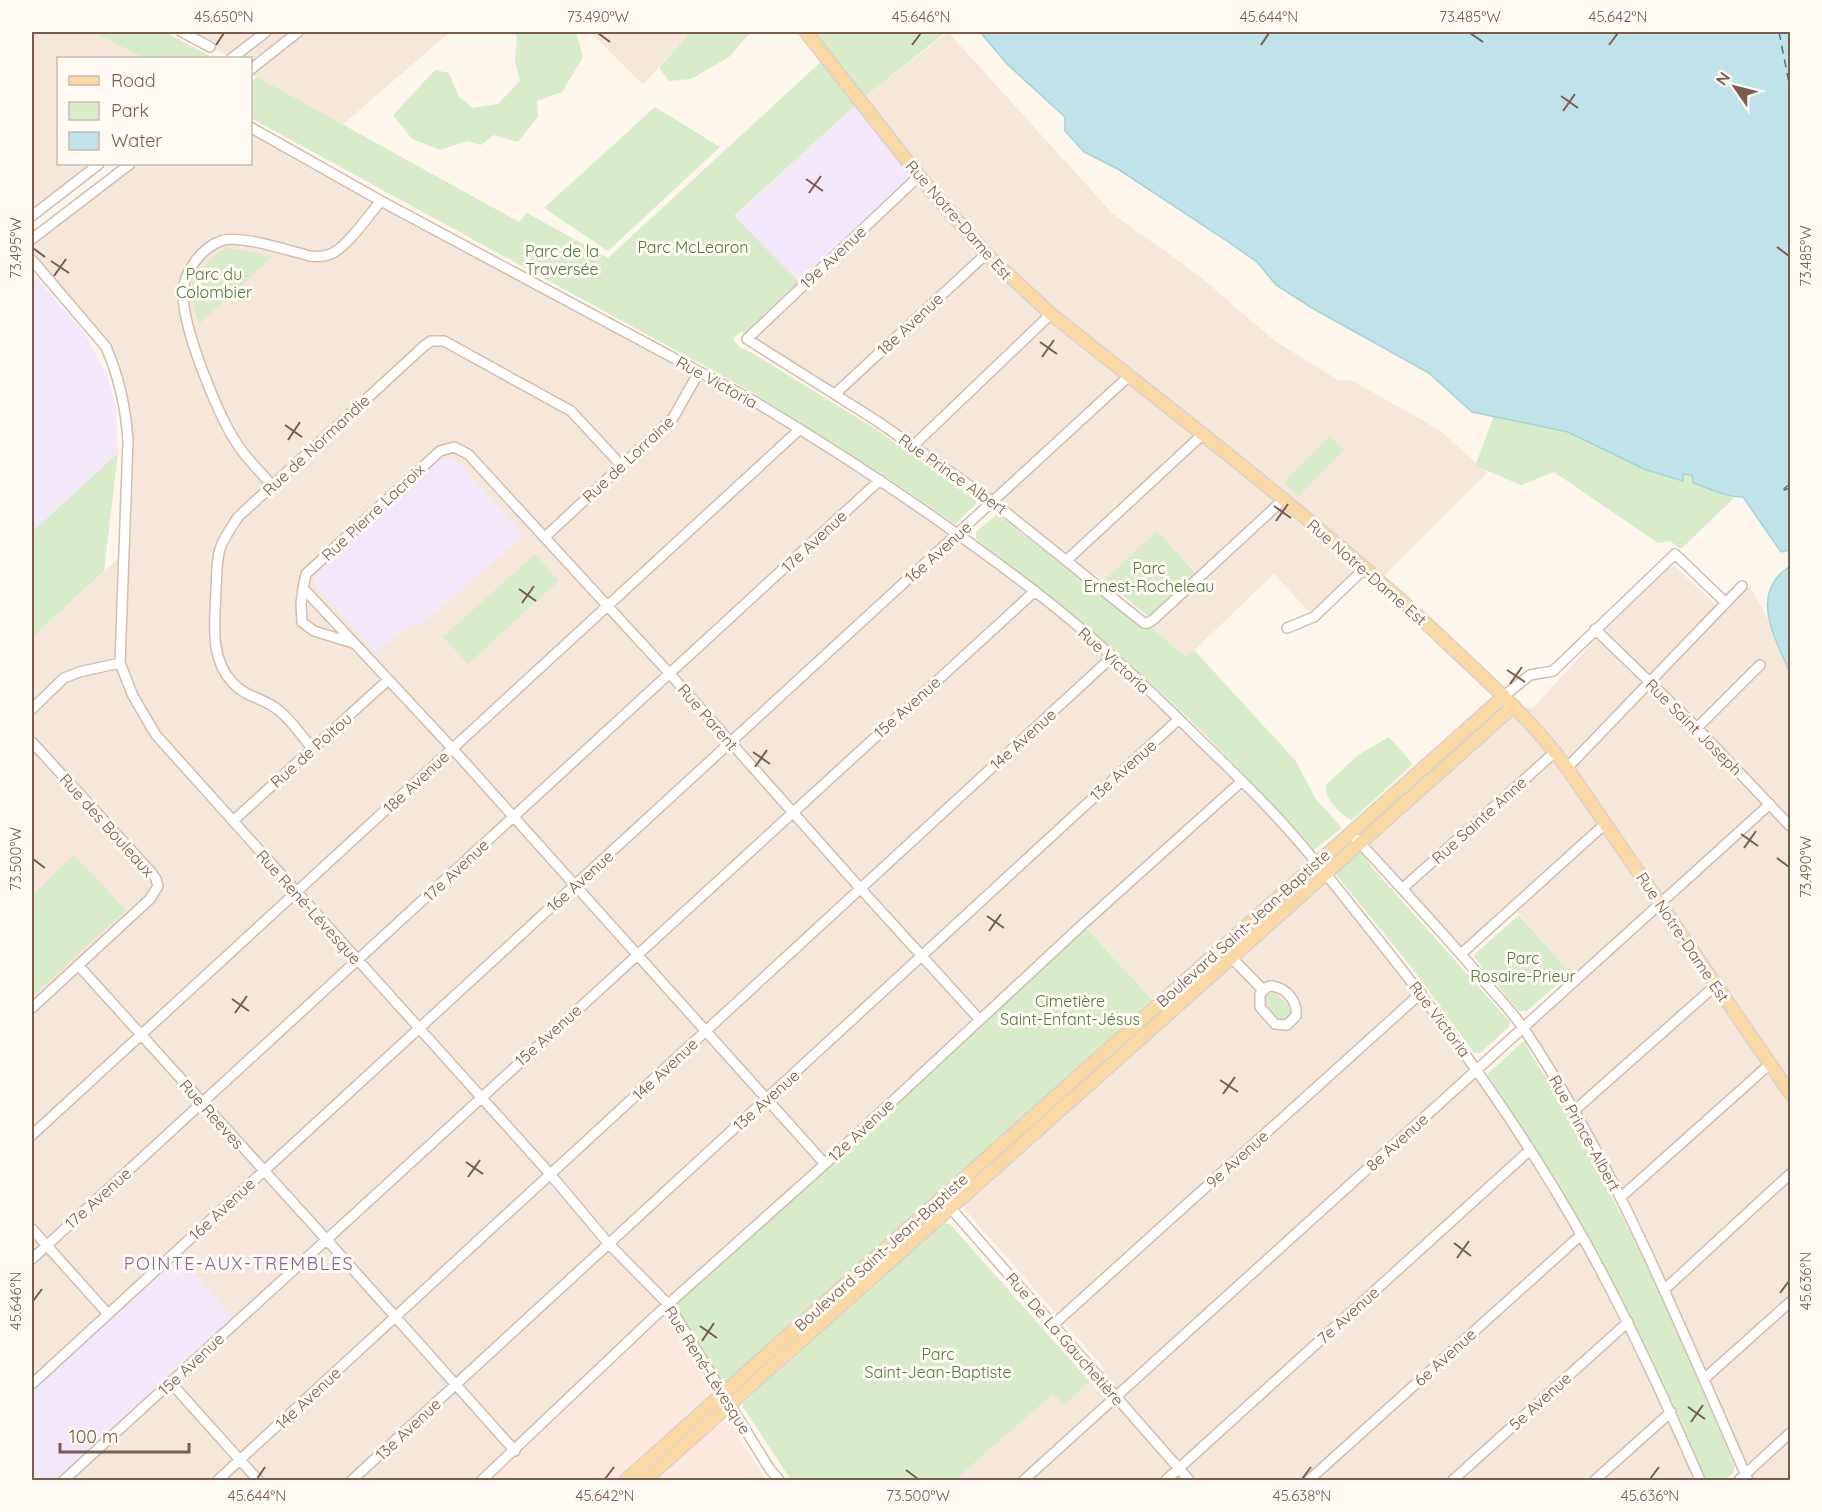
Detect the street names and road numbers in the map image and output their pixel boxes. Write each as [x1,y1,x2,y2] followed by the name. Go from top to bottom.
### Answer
[902,156,1016,284] street label: Rue Notre-Dame Est
[796,221,870,293] street label: 19e Avenue
[873,288,947,360] street label: 18e Avenue
[673,352,761,412] street label: Rue Victoria
[258,390,374,500] street label: Rue de Normandie
[578,411,678,507] street label: Rue de Lorraine
[895,429,1011,519] street label: Rue Prince Albert
[317,459,429,565] street label: Rue Pierre Lacroix
[777,506,851,576] street label: 17e Avenue
[1303,515,1431,629] street label: Rue Notre-Dame Est
[901,517,975,587] street label: 16e Avenue
[1074,623,1154,697] street label: Rue Victoria
[870,672,944,742] street label: 15e Avenue
[1642,675,1746,779] street label: Rue Saint Joseph
[674,680,742,754] street label: Rue Parent
[986,704,1060,774] street label: 14e Avenue
[266,708,356,792] street label: Rue de Poitou
[1086,735,1160,805] street label: 13e Avenue
[379,746,453,818] street label: 18e Avenue
[55,769,159,881] street label: Rue des Bouleaux
[1427,772,1531,868] street label: Rue Sainte Anne
[419,835,493,905] street label: 17e Avenue
[252,845,366,969] street label: Rue René-Lévesque
[1152,845,1334,1011] street label: Boulevard Saint-Jean-Baptiste
[543,846,617,916] street label: 16e Avenue
[1632,868,1734,1006] street label: Rue Notre-Dame Est
[1405,977,1475,1061] street label: Rue Victoria
[511,1000,585,1070] street label: 15e Avenue
[628,1034,702,1104] street label: 14e Avenue
[729,1065,803,1135] street label: 13e Avenue
[1545,1072,1625,1194] street label: Rue Prince-Albert
[176,1075,248,1153] street label: Rue Reeves
[824,1094,898,1166] street label: 12e Avenue
[1362,1109,1432,1175] street label: 8e Avenue
[1202,1126,1272,1192] street label: 9e Avenue
[61,1163,135,1233] street label: 17e Avenue
[790,1169,972,1335] street label: Boulevard Saint-Jean-Baptiste
[185,1174,259,1244] street label: 16e Avenue
[1002,1268,1128,1410] street label: Rue De La Gauchetière
[1313,1282,1383,1348] street label: 7e Avenue
[660,1302,756,1438] street label: Rue René-Lévesque
[1410,1324,1480,1390] street label: 6e Avenue
[154,1328,228,1400] street label: 15e Avenue
[271,1363,345,1433] street label: 14e Avenue
[1505,1368,1575,1434] street label: 5e Avenue
[371,1394,445,1464] street label: 13e Avenue

